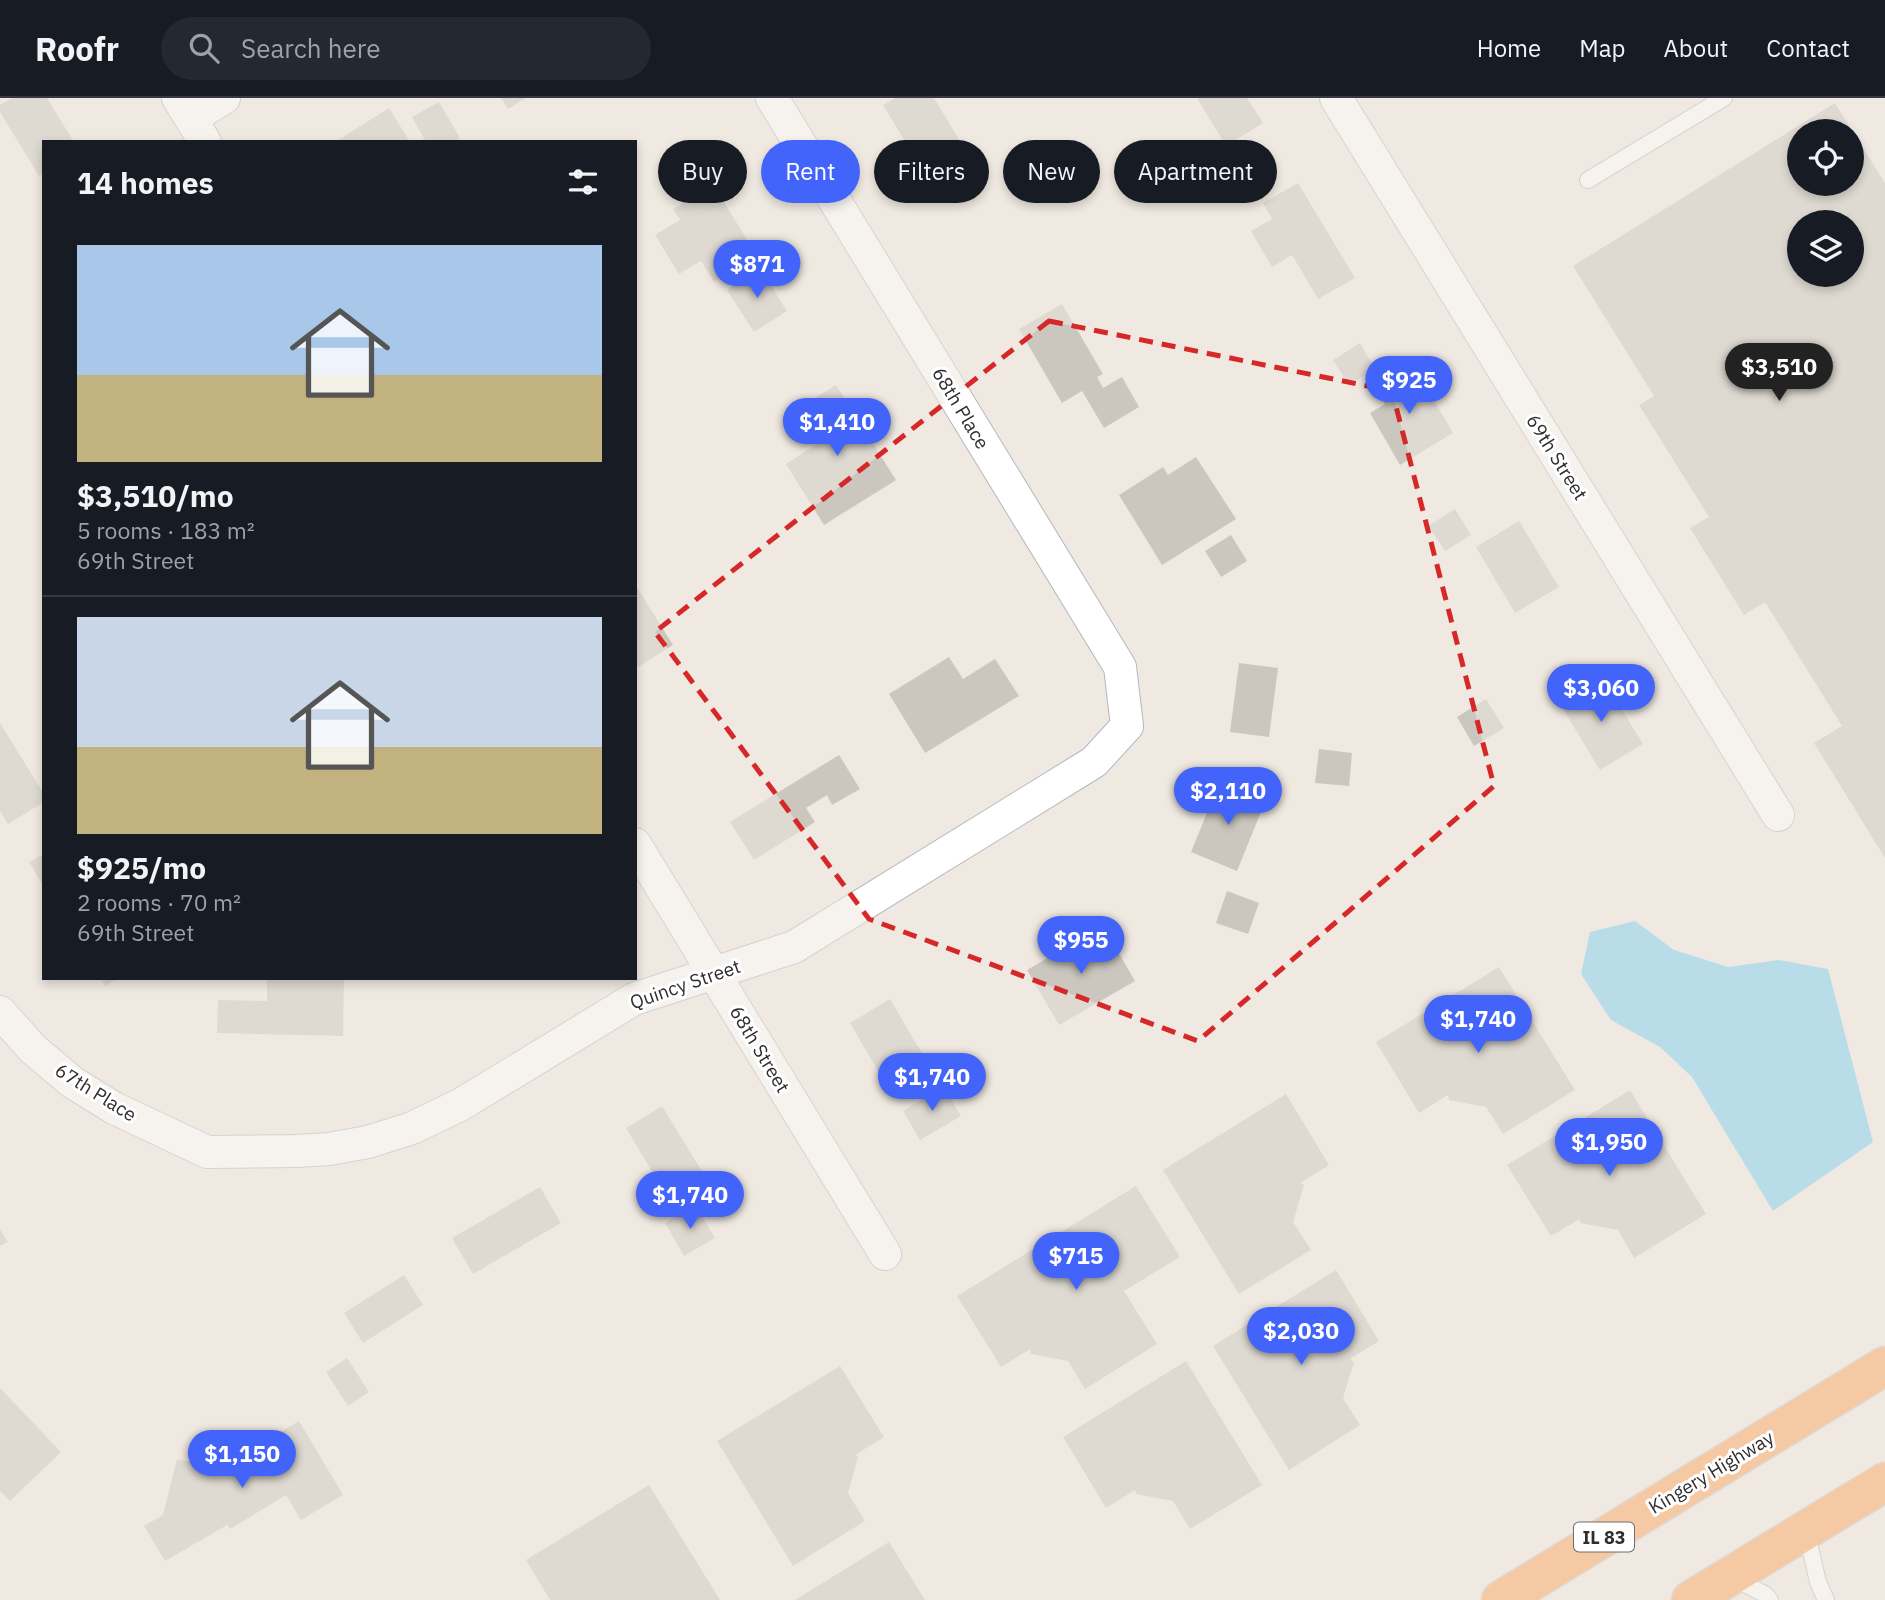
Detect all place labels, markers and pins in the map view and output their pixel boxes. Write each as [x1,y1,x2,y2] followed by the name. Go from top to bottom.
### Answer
[716,240,798,300] pin: $871
[1722,344,1836,403] pin: $3,510
[1368,356,1450,416] pin: $925
[780,398,894,458] pin: $1,410
[1544,664,1658,724] pin: $3,060
[1171,768,1285,827] pin: $2,110
[1040,916,1122,976] pin: $955
[1421,996,1535,1055] pin: $1,740
[875,1054,989,1113] pin: $1,740
[1552,1118,1666,1178] pin: $1,950
[633,1172,747,1231] pin: $1,740
[1035,1232,1117,1292] pin: $715
[1244,1308,1358,1367] pin: $2,030
[185,1430,299,1490] pin: $1,150

